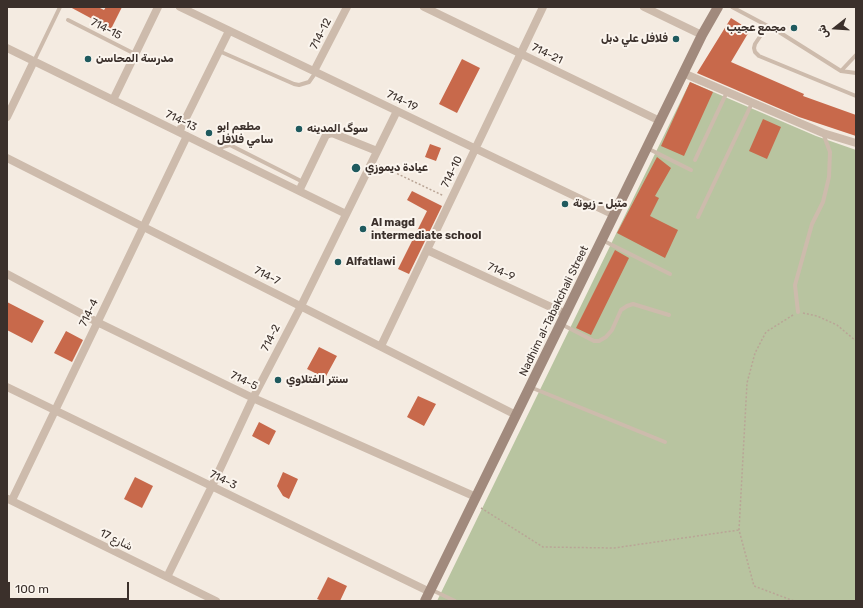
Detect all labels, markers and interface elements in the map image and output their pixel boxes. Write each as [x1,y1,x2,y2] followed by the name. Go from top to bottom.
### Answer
[815,8,855,48] north arrow
[88,16,124,42] street label: 714-15
[308,16,334,52] street label: 714-12
[727,21,786,35] place label: مجمع عجيب
[789,23,799,33] marker: مجمع عجيب
[815,23,831,40] text: ش
[601,32,668,46] place label: فلافل علي دبل
[671,34,681,44] marker: فلافل علي دبل
[529,41,565,67] street label: 714-21
[96,52,174,66] place label: مدرسة المحاسن
[83,54,93,64] marker: مدرسة المحاسن
[384,88,420,114] street label: 714-19
[163,108,199,134] street label: 714-13
[217,120,273,146] place label: مطعم ابو سامي فلافل
[307,122,368,136] place label: سوگ المدينه
[294,124,304,134] marker: سوگ المدينه
[204,128,214,138] marker: مطعم ابو سامي فلافل
[439,154,465,190] street label: 714-10
[365,161,428,175] place label: عيادة ديموزي
[350,162,362,174] marker: عيادة ديموزي
[573,197,627,211] place label: متبل - زيونة
[560,199,570,209] marker: متبل - زيونة
[371,216,481,242] place label: Al magd intermediate school
[358,224,368,234] marker: Al magd intermediate school
[517,244,591,378] street label: Nadhim al-Tabakchali Street
[346,255,395,269] place label: Alfatlawi
[333,257,343,267] marker: Alfatlawi
[485,260,517,284] street label: 714-9
[252,264,282,288] street label: 714-7
[77,297,101,329] street label: 714-4
[259,322,283,354] street label: 714-2
[228,369,260,393] street label: 714-5
[286,373,348,387] place label: سنتر الفتلاوي
[273,375,283,385] marker: سنتر الفتلاوي
[207,468,239,492] street label: 714-3
[97,526,135,554] street label: شارع 17
[10,574,131,600] scale bar
[15,582,49,596] text: 100 m

